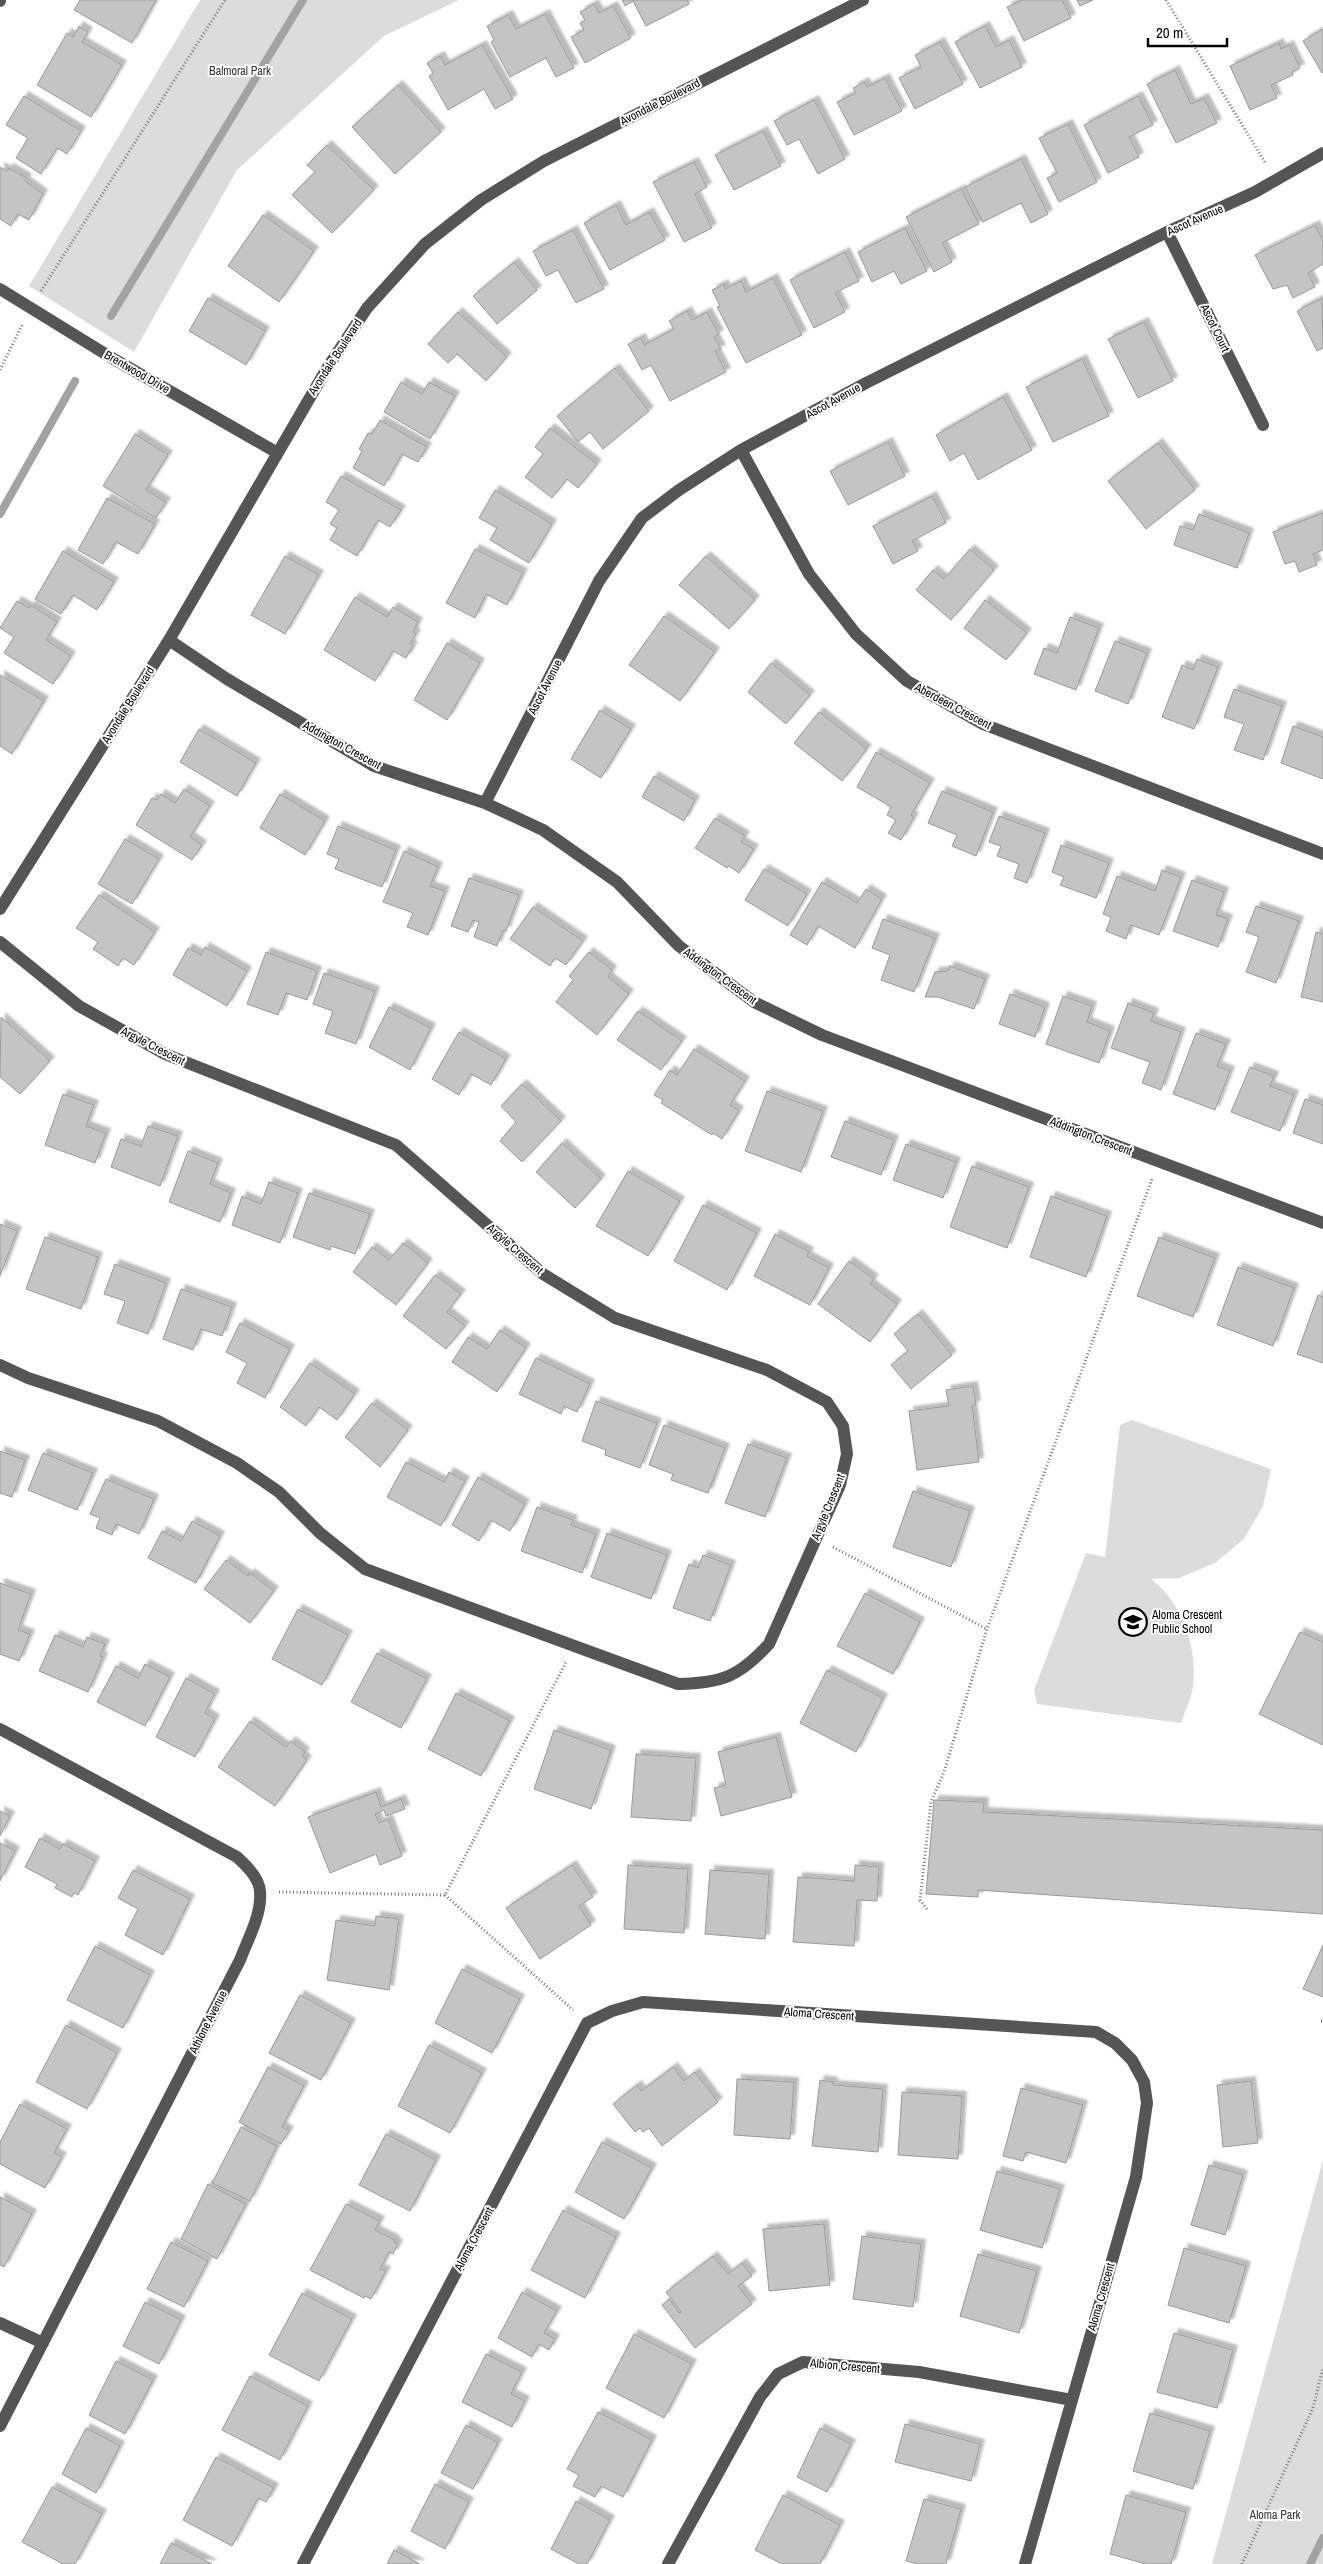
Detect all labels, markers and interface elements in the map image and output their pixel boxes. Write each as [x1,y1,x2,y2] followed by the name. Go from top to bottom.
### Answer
[1148,15,1227,47] scale bar
[1156,22,1183,43] text: 20 m
[209,63,271,79] park label: Balmoral Park
[616,75,703,130] street label: Avondale Boulevard
[1163,200,1226,240] street label: Ascot Avenue
[1196,300,1234,355] street label: Ascot Court
[304,316,366,399] street label: Avondale Boulevard
[101,347,173,397] street label: Brentwood Drive
[802,379,863,423] street label: Ascot Avenue
[524,657,566,718] street label: Ascot Avenue
[97,663,158,747] street label: Avondale Boulevard
[911,679,994,733] street label: Aberdeen Crescent
[299,716,384,773] street label: Addington Crescent
[679,943,760,1008] street label: Addington Crescent
[117,1023,188,1069] street label: Argyle Crescent
[1047,1113,1135,1159] street label: Addington Crescent
[483,1219,547,1278] street label: Argyle Crescent
[807,1471,849,1543] street label: Argyle Crescent
[1118,1607,1148,1637] school or university icon: Aloma Crescent Public School
[1151,1607,1222,1637] place label: Aloma Crescent Public School
[185,1988,231,2057] street label: Athlone Avenue
[783,2004,855,2024] street label: Aloma Crescent
[450,2204,498,2275] street label: Aloma Crescent
[1083,2261,1118,2334] street label: Aloma Crescent
[808,2355,881,2377] street label: Albion Crescent
[1249,2507,1301,2523] park label: Aloma Park

